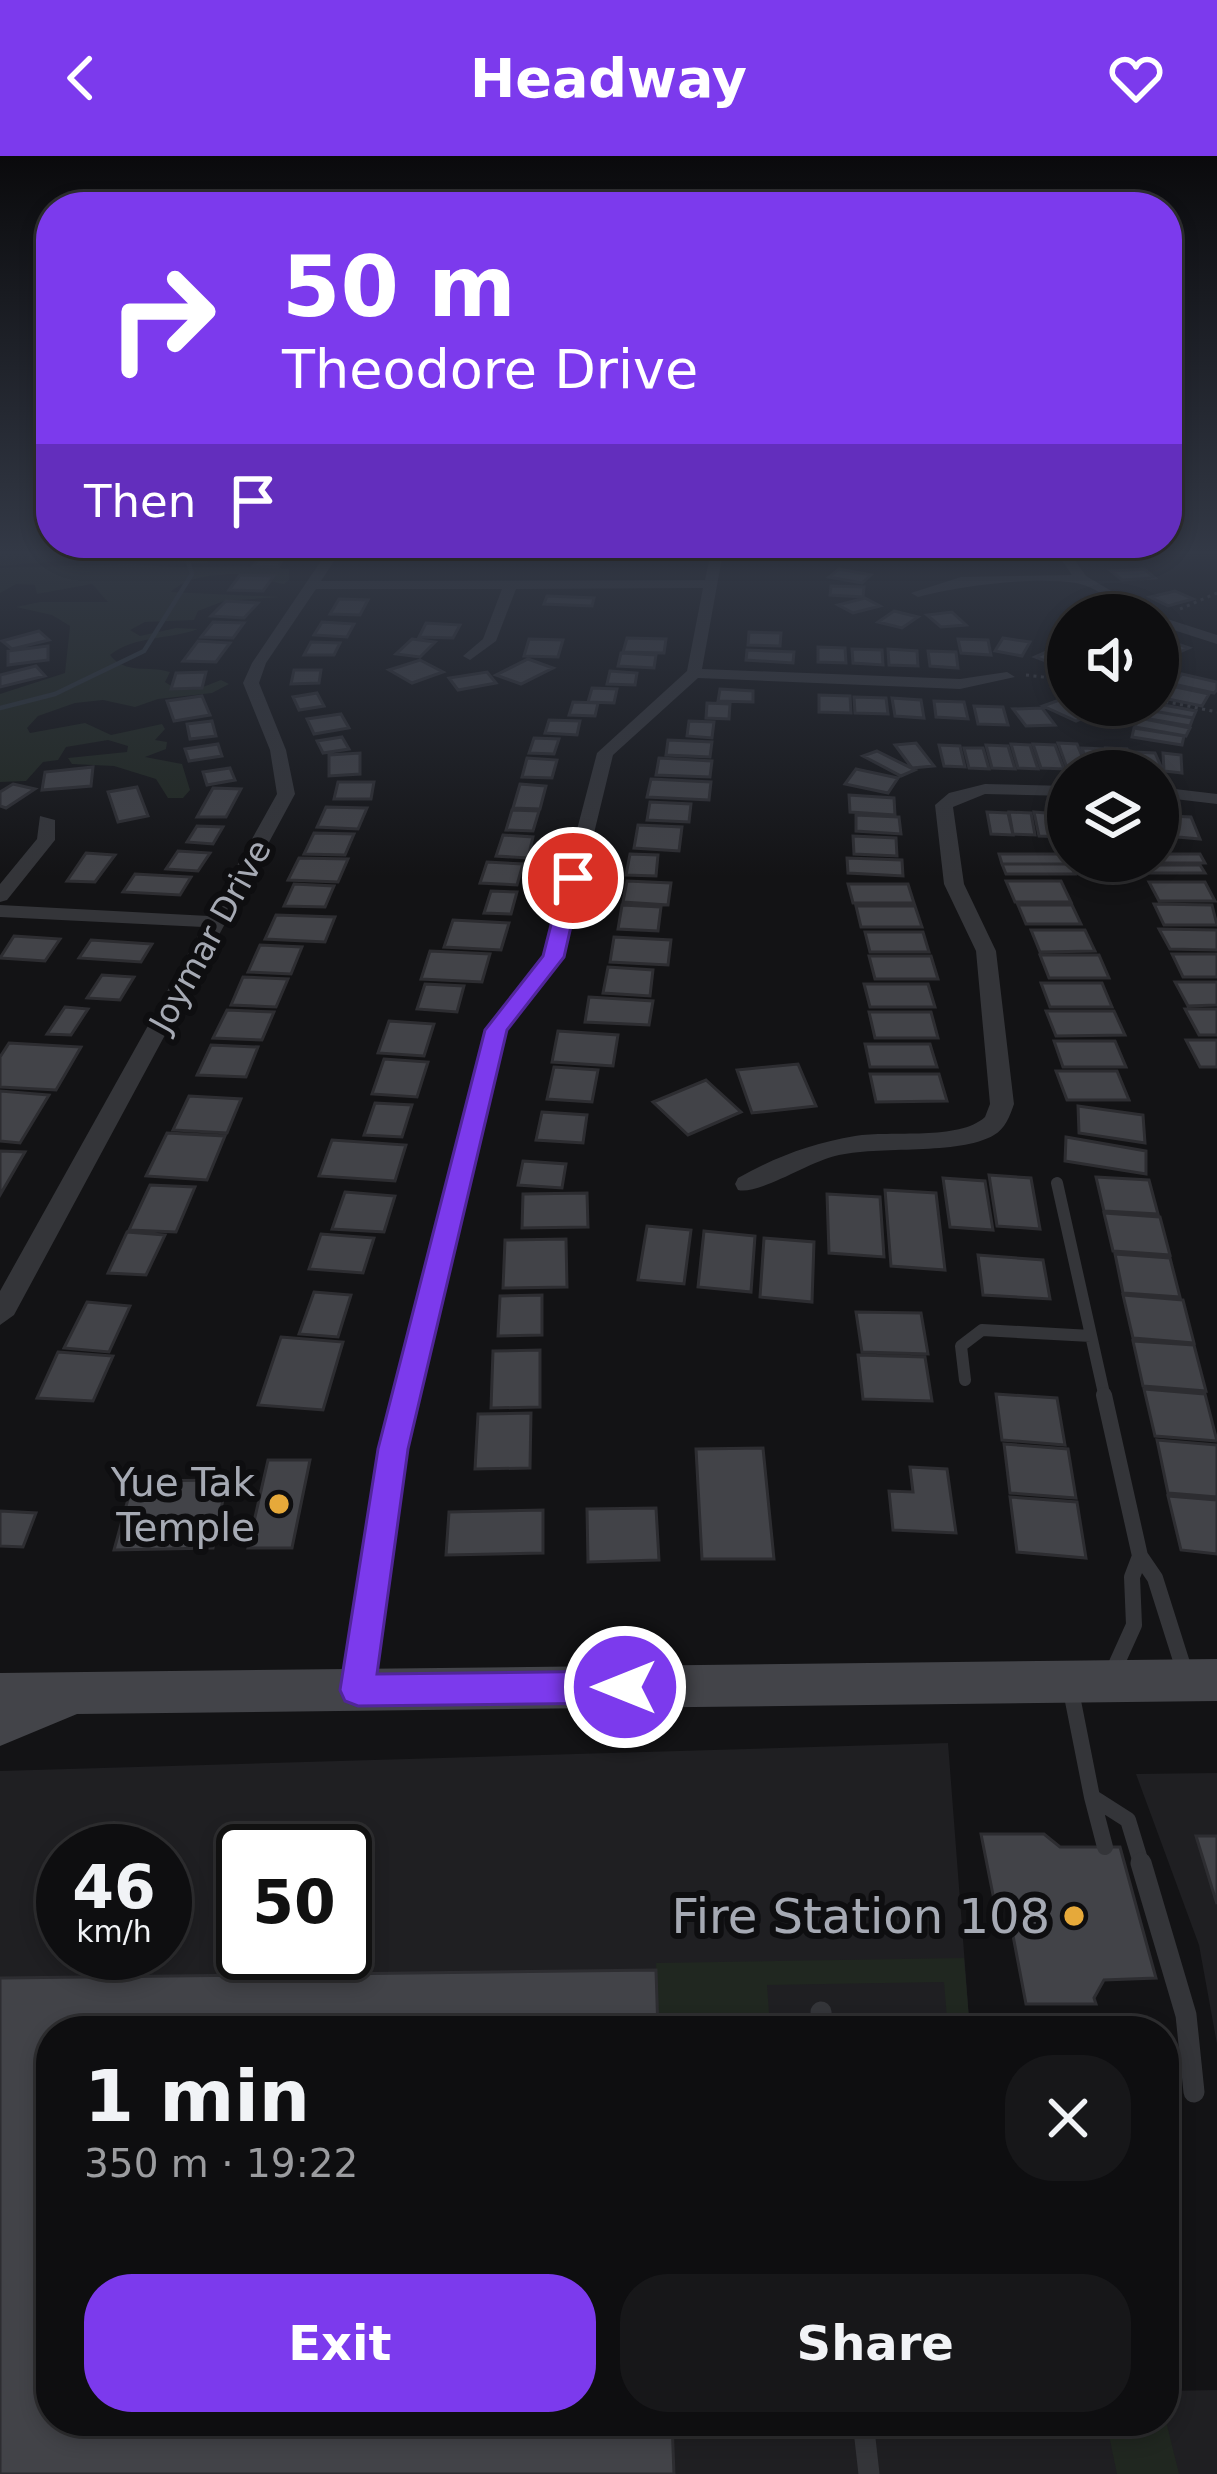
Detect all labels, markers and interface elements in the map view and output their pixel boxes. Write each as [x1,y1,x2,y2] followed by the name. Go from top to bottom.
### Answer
[48,45,114,111] icon: back
[1103,45,1169,111] icon: heart
[470,47,747,110] text: Headway
[282,238,516,336] text: 50 m
[84,240,240,396] icon: right
[282,338,698,401] text: Theodore Drive
[220,468,286,534] icon: arrive
[84,475,196,528] text: Then
[1047,594,1179,882] map controls
[1047,594,1179,726] button: sound
[1047,750,1179,882] button: layers
[522,827,624,929] pin
[140,833,279,1041] street label: Joymar Drive
[540,845,606,911] icon: arrive
[110,1460,255,1550] place label: Yue Tak Temple
[266,1491,292,1517] marker: Yue Tak Temple
[562,1624,688,1750] position arrow
[216,1824,372,1980] speed limit sign: 50
[72,1852,156,1922] text: 46
[672,1888,1050,1944] place label: Fire Station 108
[1061,1903,1087,1929] marker: Fire Station 108
[76,1914,152,1949] text: km/h
[84,2054,310,2138] text: 1 min
[1005,2055,1131,2181] button: close
[84,2141,358,2186] text: 350 m · 19:22
[84,2274,596,2412] button: Exit
[620,2274,1131,2412] button: Share

